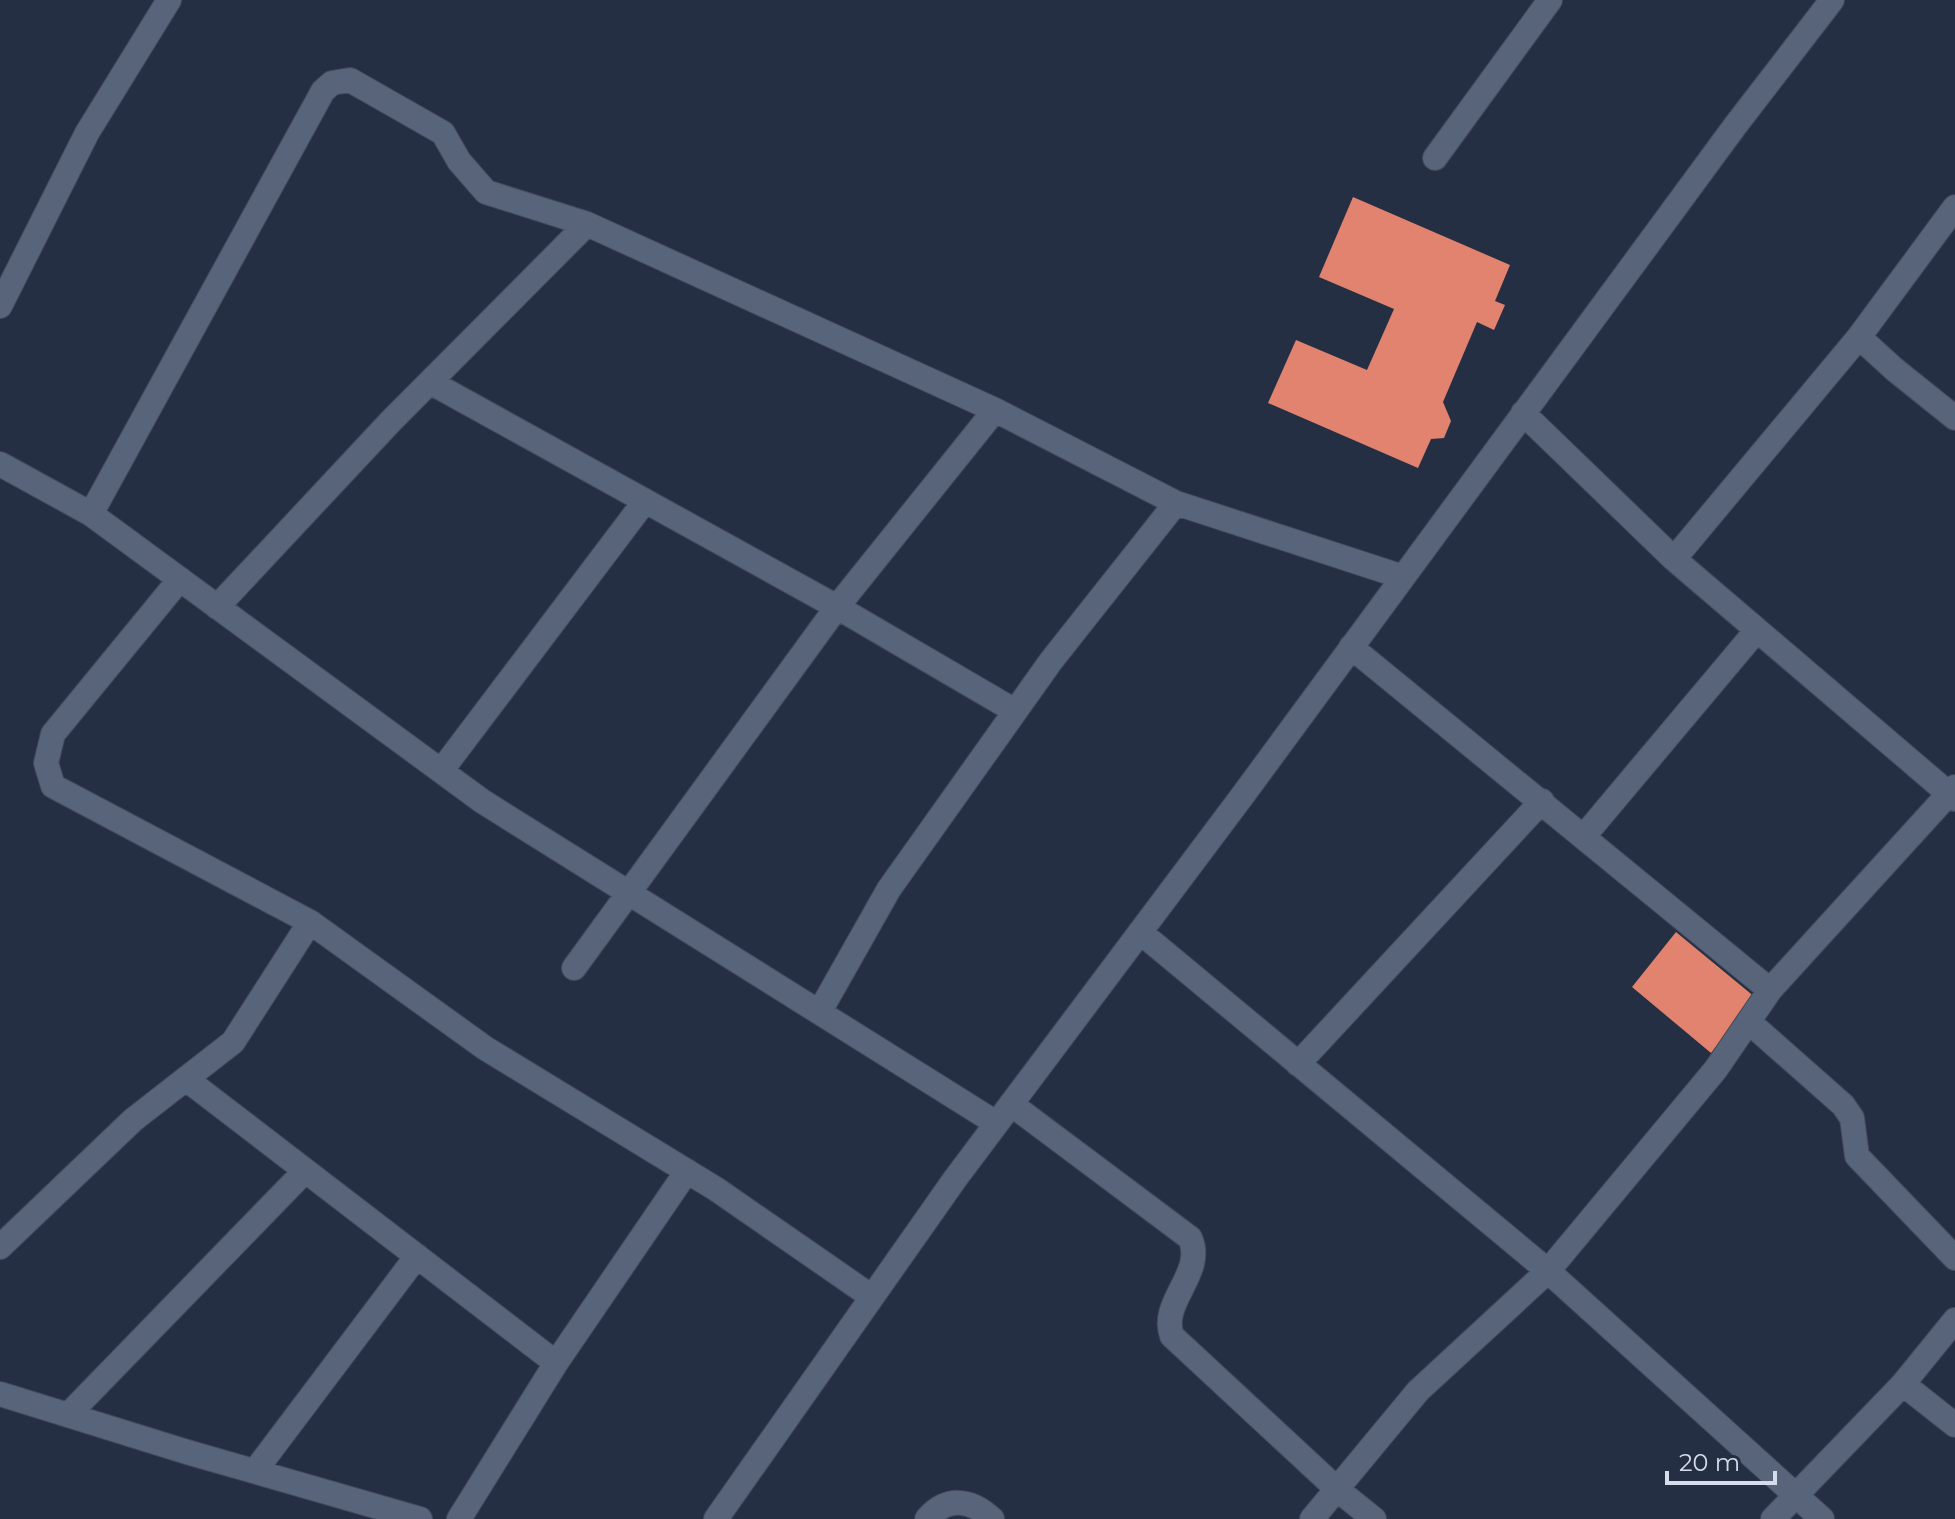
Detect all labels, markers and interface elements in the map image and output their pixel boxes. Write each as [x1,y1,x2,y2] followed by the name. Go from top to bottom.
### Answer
[1667,1435,1775,1485] scale bar
[1679,1448,1740,1477] text: 20 m

